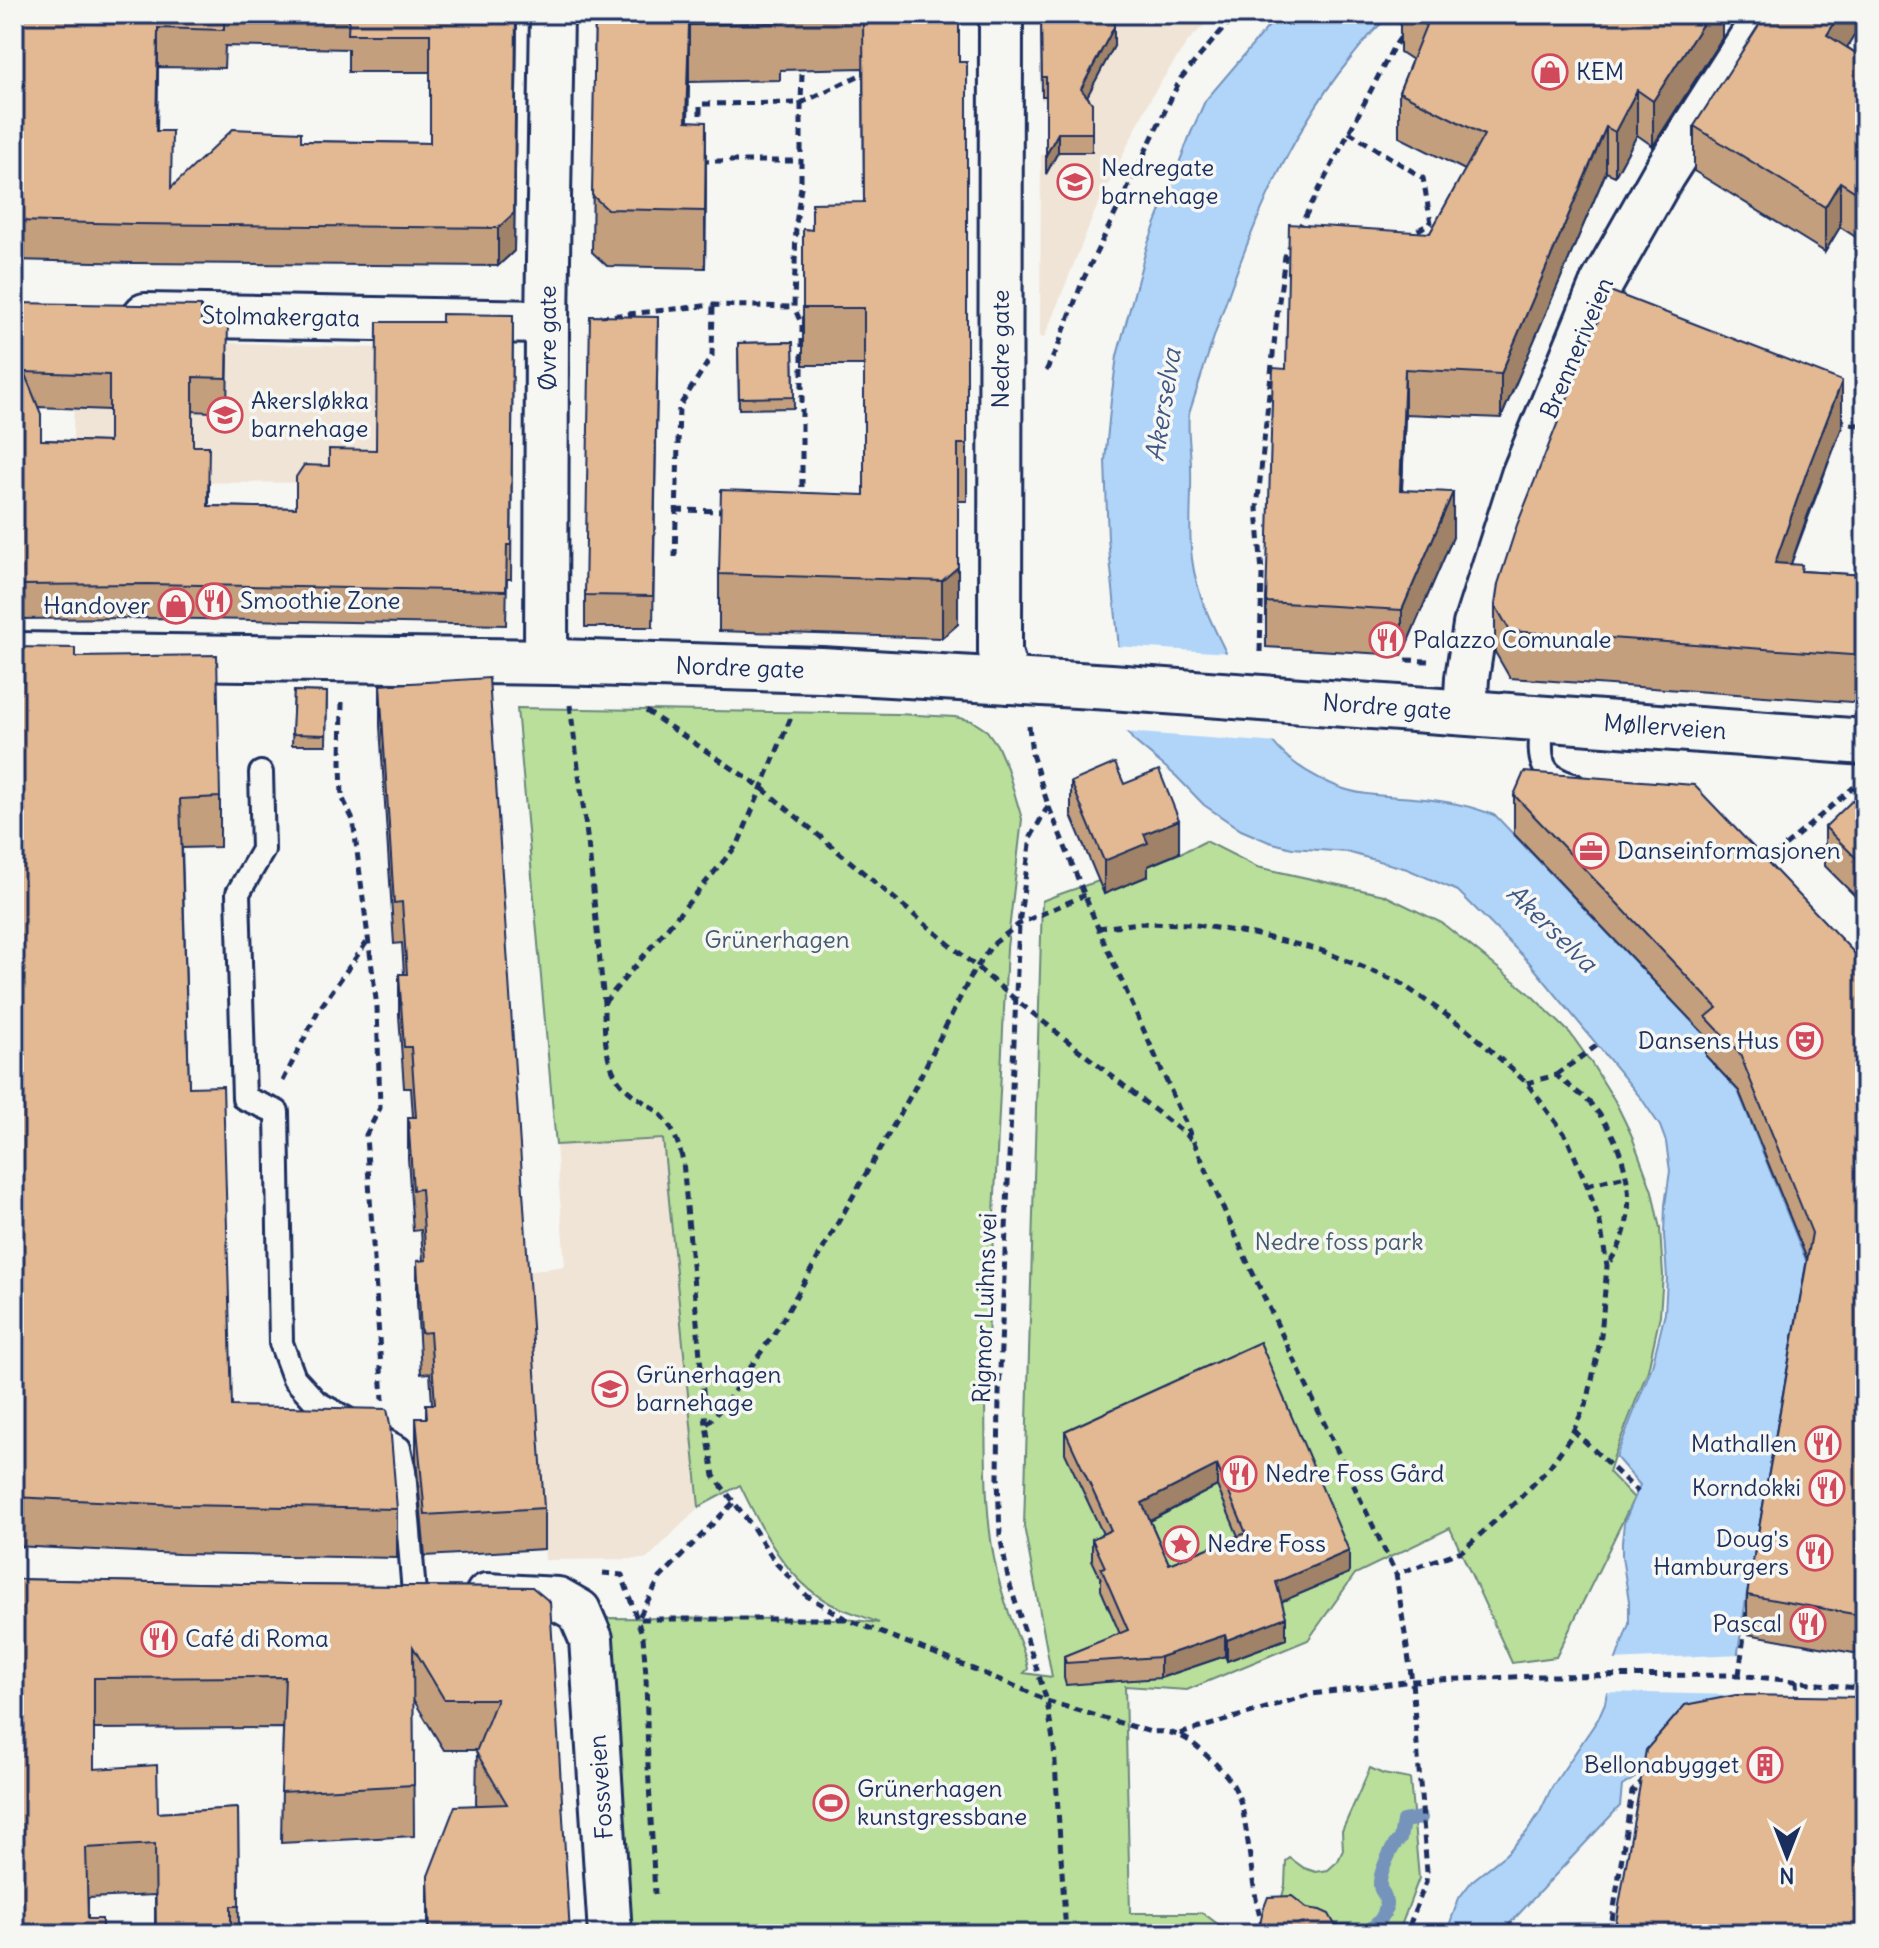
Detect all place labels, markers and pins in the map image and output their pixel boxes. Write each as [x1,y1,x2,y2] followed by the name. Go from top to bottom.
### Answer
[1531,53,1569,91] shop icon: KEM
[1576,56,1624,86] place label: KEM
[1101,152,1218,210] place label: Nedregate barnehage
[1056,163,1094,201] school or university icon: Nedregate barnehage
[251,385,369,443] place label: Akersløkka barnehage
[206,396,244,434] school or university icon: Akersløkka barnehage
[195,582,233,620] restaurant icon: Smoothie Zone
[240,585,401,615] place label: Smoothie Zone
[157,587,195,625] shop icon: Handover
[43,590,150,620] place label: Handover
[1368,621,1406,659] restaurant icon: Palazzo Comunale
[1413,624,1611,654] place label: Palazzo Comunale
[1572,832,1610,870] office icon: Danseinformasjonen
[1617,835,1841,865] place label: Danseinformasjonen
[1786,1022,1824,1060] theatre icon: Dansens Hus
[1638,1025,1779,1055] place label: Dansens Hus
[636,1359,782,1417] place label: Grünerhagen barnehage
[591,1370,629,1408] school or university icon: Grünerhagen barnehage
[1804,1425,1842,1463] restaurant icon: Mathallen
[1691,1428,1797,1458] place label: Mathallen
[1220,1455,1258,1493] restaurant icon: Nedre Foss Gård
[1265,1458,1444,1488] place label: Nedre Foss Gård
[1808,1469,1846,1507] restaurant icon: Korndokki
[1692,1472,1801,1502] place label: Korndokki
[1653,1523,1789,1581] place label: Doug's Hamburgers
[1162,1525,1200,1563] place icon: Nedre Foss
[1207,1528,1326,1558] place label: Nedre Foss
[1796,1534,1834,1572] restaurant icon: Doug's Hamburgers
[1789,1605,1827,1643] restaurant icon: Pascal
[1712,1608,1782,1638] place label: Pascal
[140,1620,178,1658] restaurant icon: Café di Roma
[185,1623,329,1653] place label: Café di Roma
[1746,1746,1784,1784] building icon: Bellonabygget
[1584,1749,1739,1779] place label: Bellonabygget
[857,1773,1027,1831] place label: Grünerhagen kunstgressbane
[812,1784,850,1822] sports icon: Grünerhagen kunstgressbane

